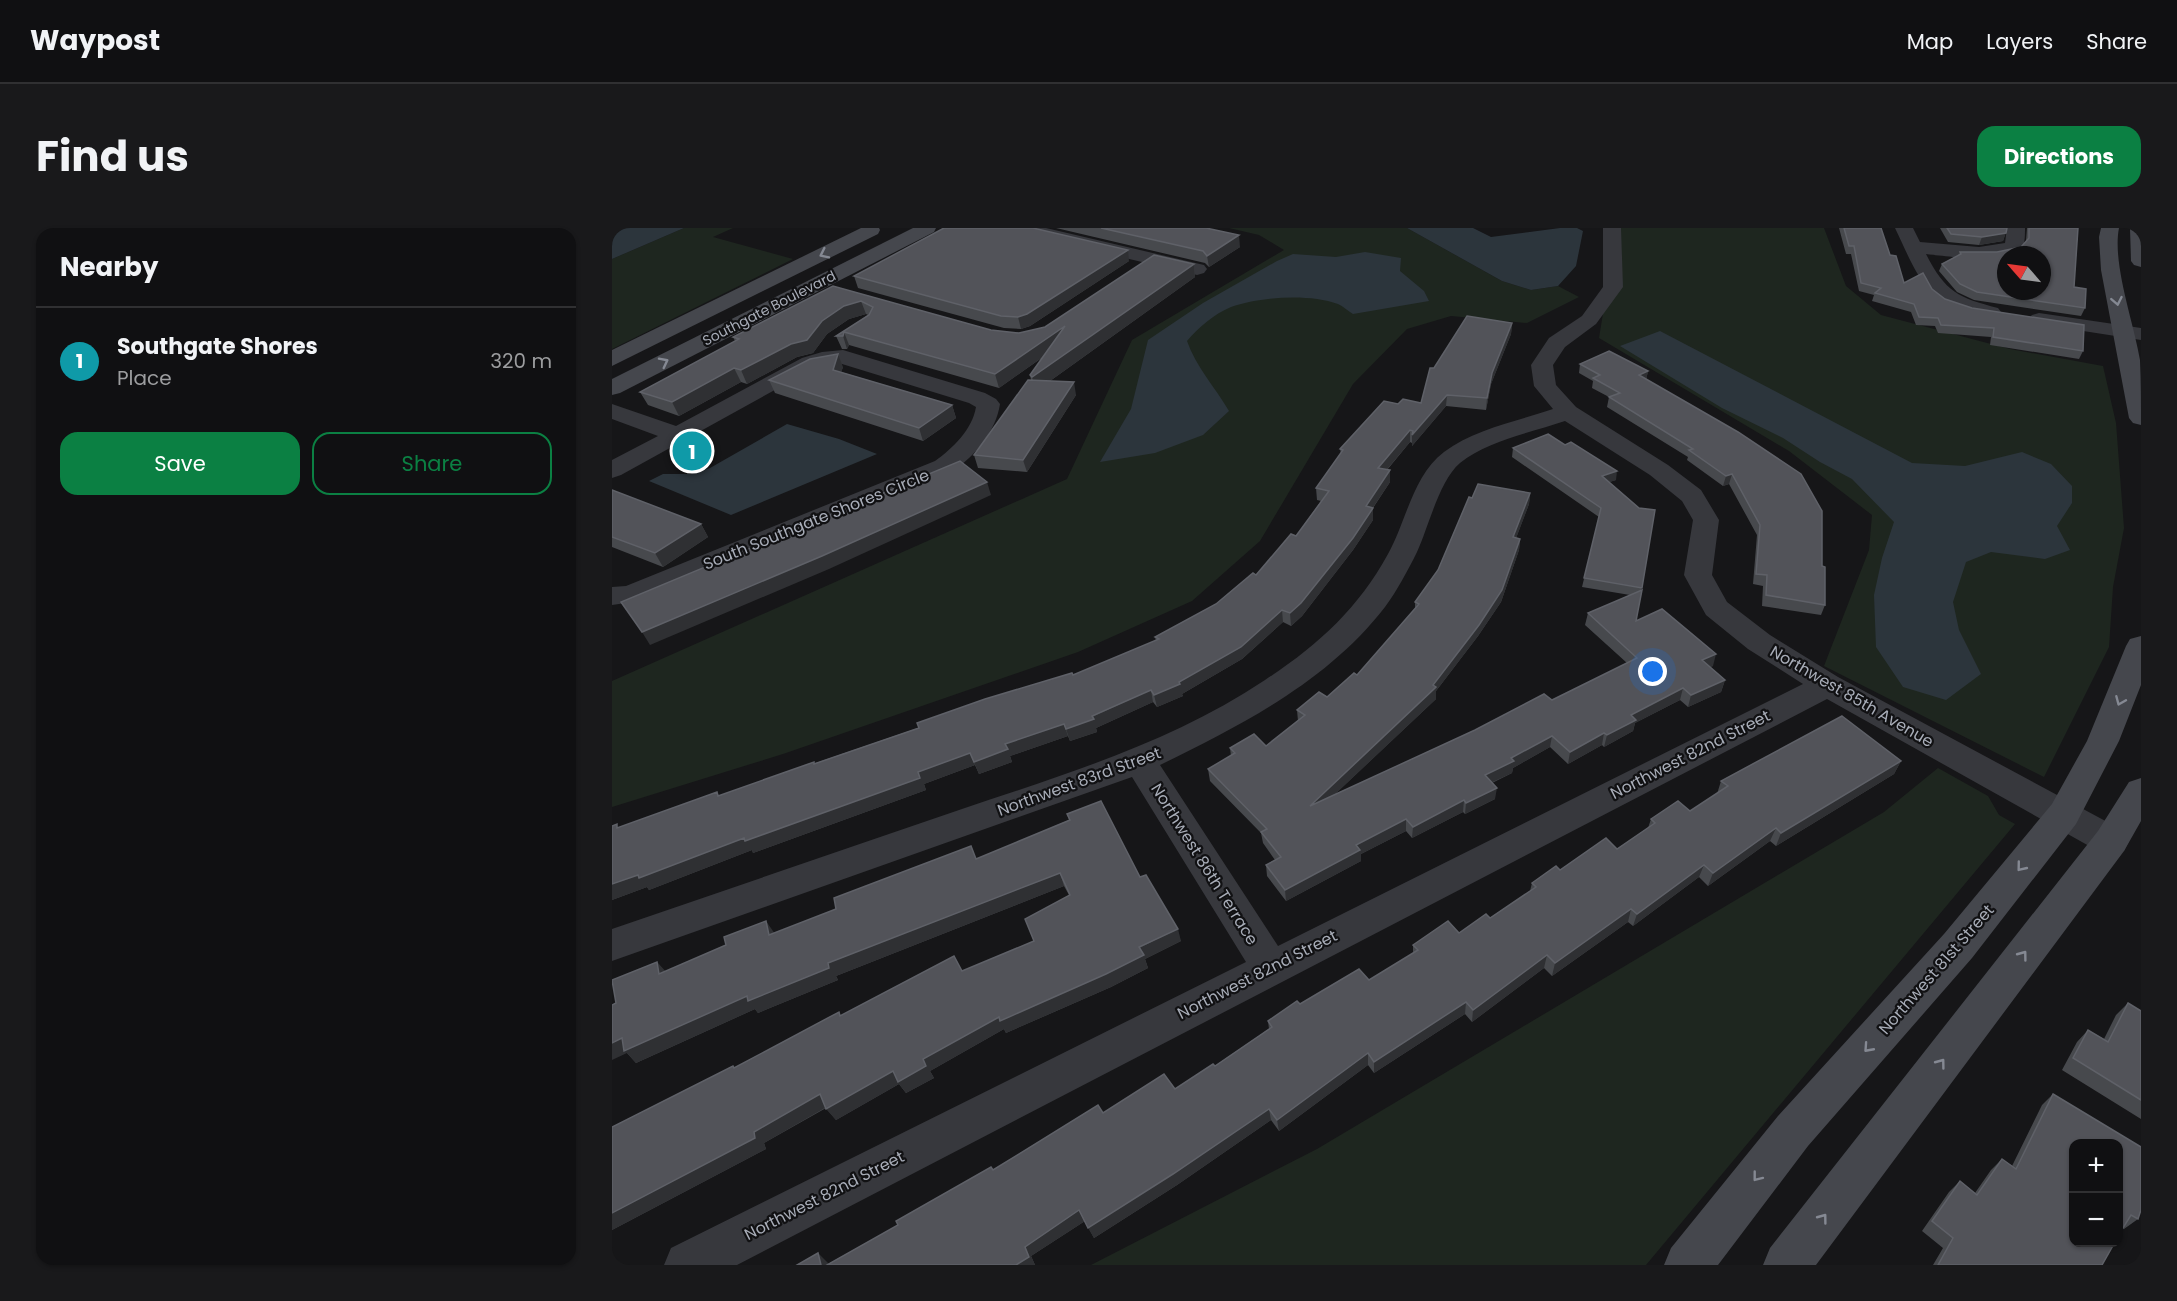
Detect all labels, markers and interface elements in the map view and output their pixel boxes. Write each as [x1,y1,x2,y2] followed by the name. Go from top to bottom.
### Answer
[30,21,160,60] text: Waypost
[1907,27,1953,56] text: Map
[1986,27,2053,56] text: Layers
[2086,27,2147,56] text: Share
[1977,126,2141,187] button: Directions
[36,127,189,186] text: Find us
[1997,246,2051,300] north arrow
[819,247,830,258] one-way arrow
[60,249,158,285] text: Nearby
[699,266,839,350] street label: Southgate Boulevard
[2110,296,2123,306] one-way arrow
[117,331,318,362] text: Southgate Shores
[76,347,83,375] text: 1
[490,347,552,375] text: 320 m
[658,358,668,369] one-way arrow
[117,364,172,392] text: Place
[672,428,712,474] pin: 1
[60,432,300,495] button: Save
[312,432,552,495] button: Share
[700,463,933,575] street label: South Southgate Shores Circle
[1766,640,1938,753] street label: Northwest 85th Avenue
[1638,657,1667,686] your location
[2115,694,2127,705] one-way arrow
[1606,704,1774,805] street label: Northwest 82nd Street
[994,741,1164,822] street label: Northwest 83rd Street
[1145,779,1264,950] street label: Northwest 86th Terrace
[2018,861,2029,872] one-way arrow
[1873,899,1999,1039] street label: Northwest 81st Street
[1173,924,1341,1025] street label: Northwest 82nd Street
[2016,951,2027,962] one-way arrow
[1864,1041,1875,1052] one-way arrow
[1933,1059,1944,1070] one-way arrow
[2069,1139,2123,1247] map controls
[2069,1139,2123,1193] button: +
[740,1145,908,1246] street label: Northwest 82nd Street
[1754,1171,1765,1182] one-way arrow
[2069,1193,2123,1247] button: −
[1815,1214,1826,1225] one-way arrow

